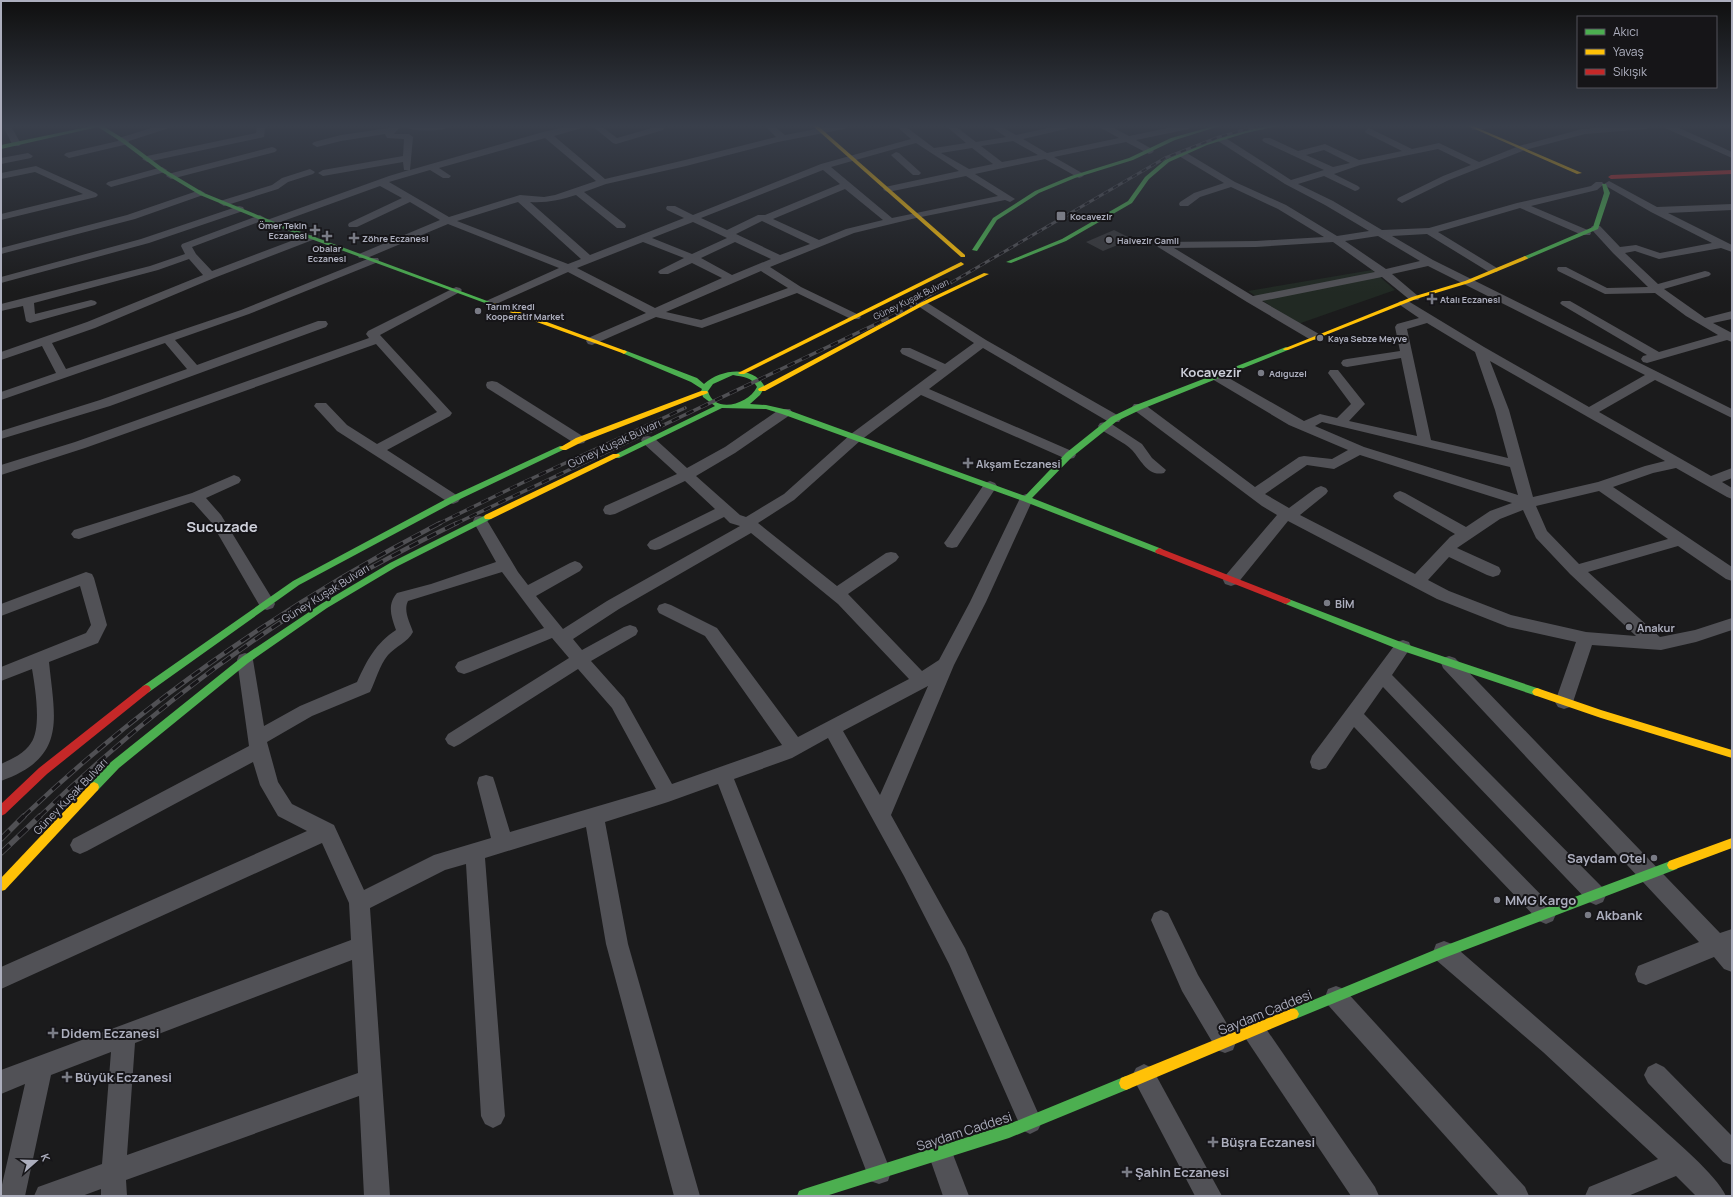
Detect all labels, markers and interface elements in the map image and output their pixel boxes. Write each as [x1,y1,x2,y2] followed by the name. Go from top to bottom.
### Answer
[1577,16,1717,88] legend
[1613,23,1639,40] text: Akıcı
[1613,43,1644,60] text: Yavaş
[1613,63,1648,80] text: Sıkışık
[1055,210,1067,222] marker: Kocavezir
[1070,210,1113,223] place label: Kocavezir
[258,219,307,242] place label: Ömer Tekin Eczanesi
[310,225,320,235] marker: Ömer Tekin Eczanesi
[322,231,332,241] marker: Obalar Eczanesi
[362,232,428,245] place label: Zöhre Eczanesi
[349,233,359,243] marker: Zöhre Eczanesi
[1117,234,1179,247] place label: Halvezir Camii
[1104,235,1114,245] marker: Halvezir Camii
[308,242,346,265] place label: Obalar Eczanesi
[871,275,951,323] street label: Güney Kuşak Bulvarı
[1440,293,1500,306] place label: Atalı Eczanesi
[1427,294,1437,304] marker: Atalı Eczanesi
[486,300,564,323] place label: Tarım Kredi Kooperatif Market
[473,306,483,316] marker: Tarım Kredi Kooperatif Market
[1328,332,1408,345] place label: Kaya Sebze Meyve
[1315,333,1325,343] marker: Kaya Sebze Meyve
[1180,363,1242,381] district label: Kocavezir
[1269,367,1307,380] place label: Adıguzel
[1256,368,1266,378] marker: Adıguzel
[565,415,663,471] street label: Güney Kuşak Bulvarı
[976,456,1061,471] place label: Akşam Eczanesi
[963,458,973,468] marker: Akşam Eczanesi
[186,516,258,537] district label: Sucuzade
[278,560,372,626] street label: Güney Kuşak Bulvarı
[1335,596,1354,611] place label: BİM
[1322,598,1332,608] marker: BİM
[1637,620,1675,635] place label: Anakur
[1624,622,1634,632] marker: Anakur
[29,754,111,838] street label: Güney Kuşak Bulvarı
[1567,849,1646,867] place label: Saydam Otel
[1649,853,1659,863] marker: Saydam Otel
[1505,891,1576,909] place label: MMG Kargo
[1492,895,1502,905] marker: MMG Kargo
[1596,906,1643,924] place label: Akbank
[1583,910,1593,920] marker: Akbank
[1216,985,1314,1039] street label: Saydam Caddesi
[61,1024,159,1042] place label: Didem Eczanesi
[48,1028,58,1038] marker: Didem Eczanesi
[75,1068,172,1086] place label: Büyük Eczanesi
[62,1072,72,1082] marker: Büyük Eczanesi
[914,1107,1014,1155] street label: Saydam Caddesi
[1221,1133,1315,1151] place label: Büşra Eczanesi
[1208,1137,1218,1147] marker: Büşra Eczanesi
[16,1141,56,1181] north arrow
[38,1151,54,1164] text: K
[1135,1163,1229,1181] place label: Şahin Eczanesi
[1122,1167,1132,1177] marker: Şahin Eczanesi

